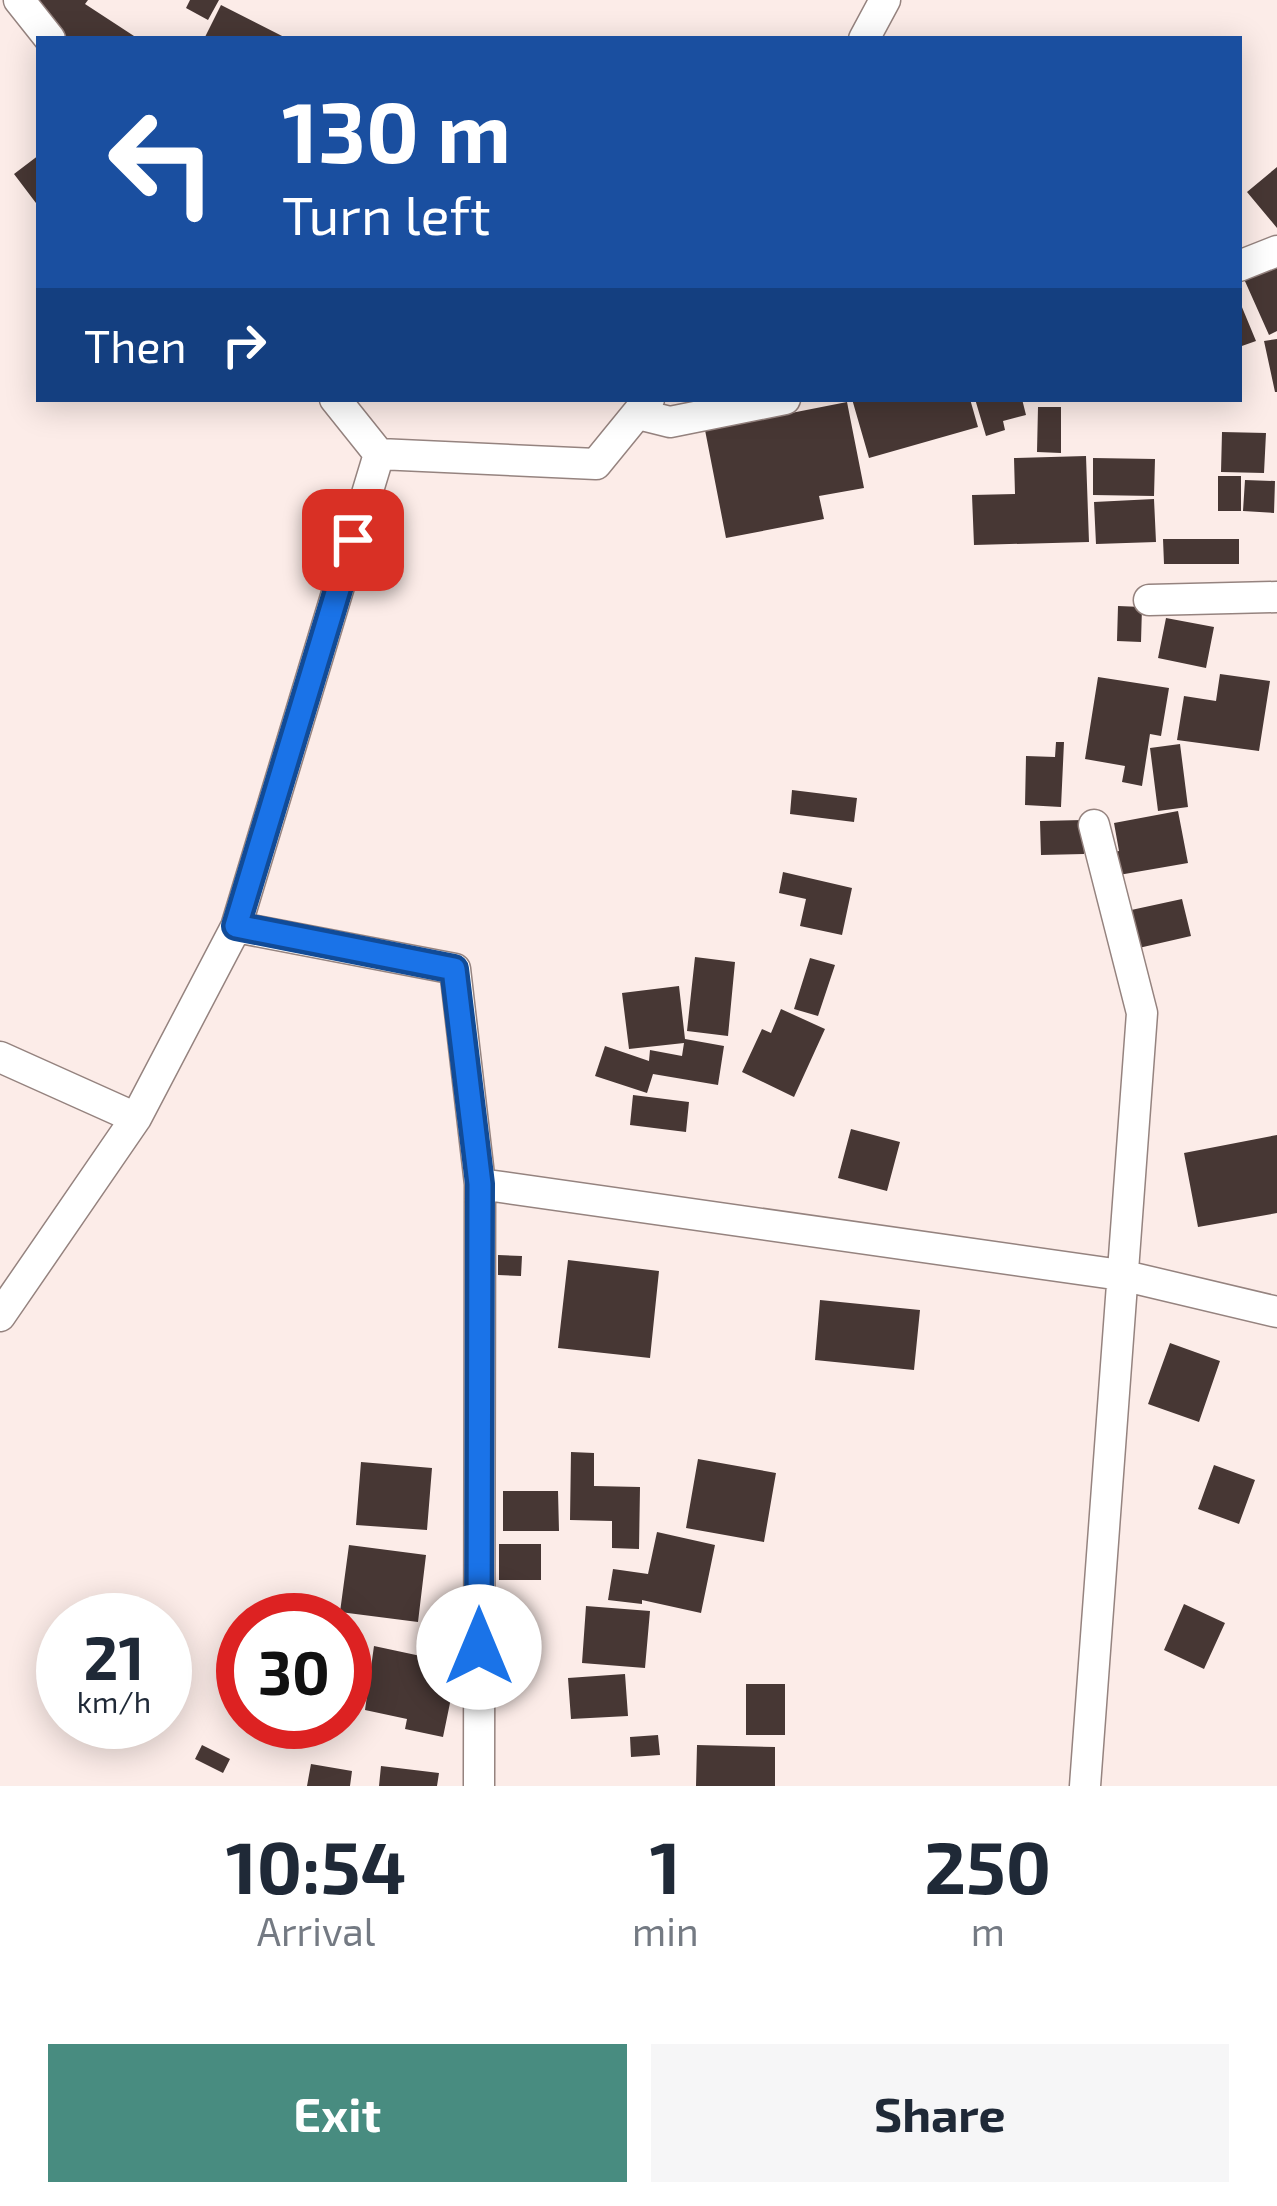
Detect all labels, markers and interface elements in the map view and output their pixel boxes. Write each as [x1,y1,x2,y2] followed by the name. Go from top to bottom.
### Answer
[282,79,511,180] text: 130 m
[84,84,240,240] icon: left
[282,181,491,246] text: Turn left
[211,312,277,378] icon: right
[84,318,187,372] text: Then
[302,489,404,591] pin
[320,507,386,573] icon: arrive
[416,1584,542,1710] position arrow
[216,1593,372,1749] speed limit sign: 30
[84,1620,144,1692] text: 21
[77,1683,151,1719] text: km/h
[226,1822,406,1908] text: 10:54
[650,1822,681,1908] text: 1
[924,1822,1051,1908] text: 250
[257,1907,375,1954] text: Arrival
[632,1907,699,1954] text: min
[971,1907,1005,1954] text: m
[48,2044,627,2182] button: Exit
[651,2044,1229,2182] button: Share

